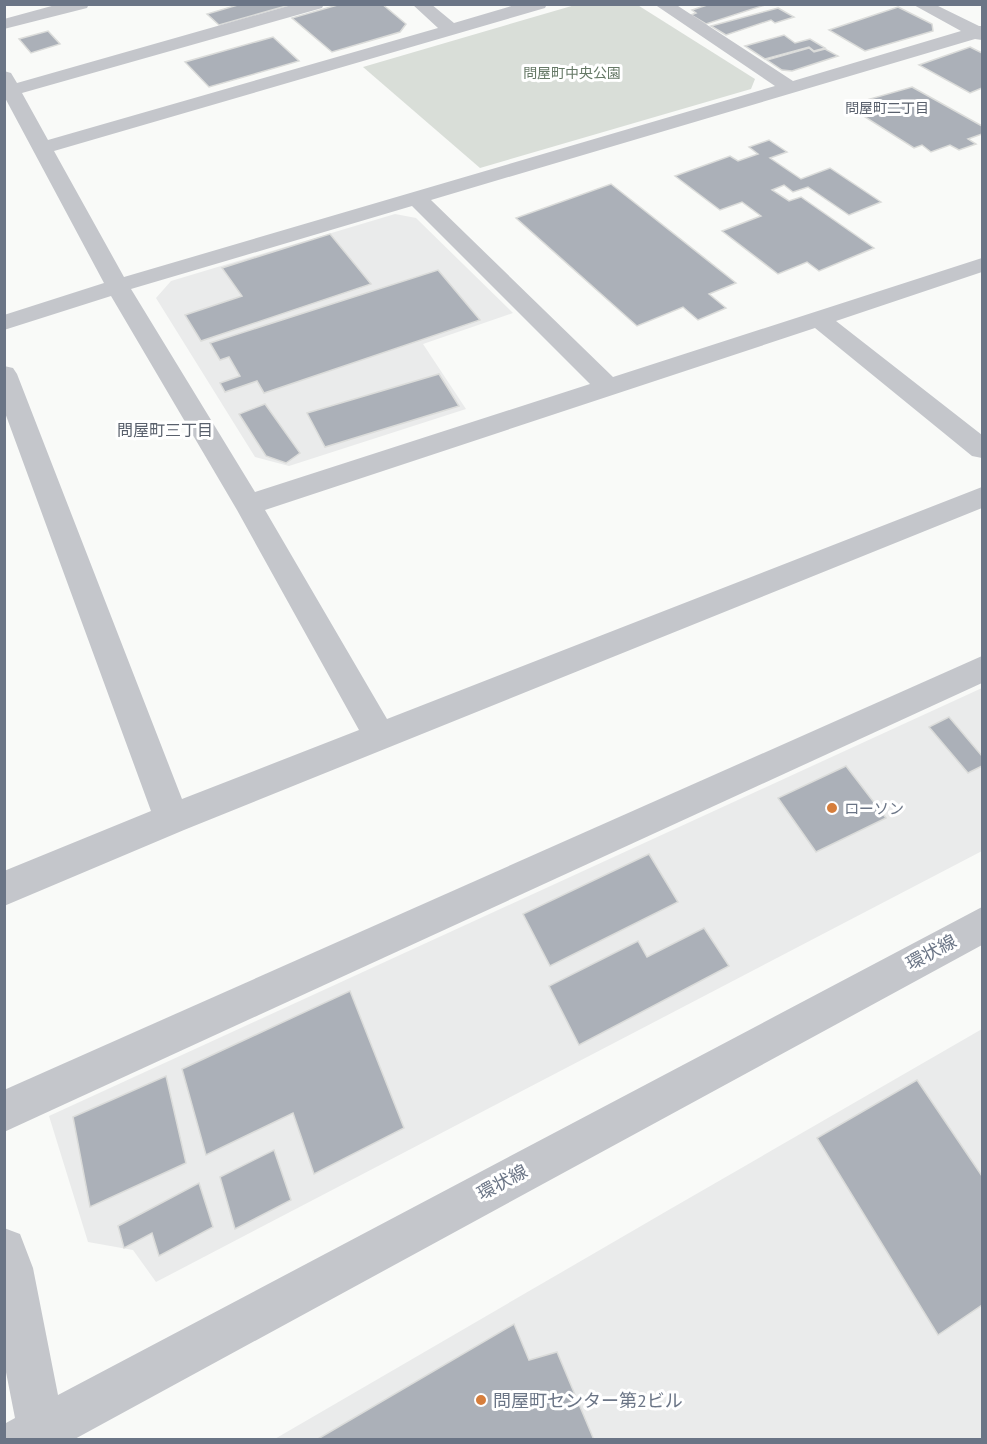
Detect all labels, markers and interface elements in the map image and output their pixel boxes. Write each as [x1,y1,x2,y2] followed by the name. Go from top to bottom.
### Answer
[523,64,621,82] park label: 問屋町中央公園
[845,99,929,117] district label: 問屋町二丁目
[117,420,213,440] district label: 問屋町三丁目
[844,799,904,818] place label: ローソン
[825,801,839,815] marker: ローソン
[902,929,960,975] street label: 環状線
[473,1159,531,1205] street label: 環状線
[493,1389,683,1412] place label: 問屋町センター第2ビル
[474,1393,488,1407] marker: 問屋町センター第2ビル

